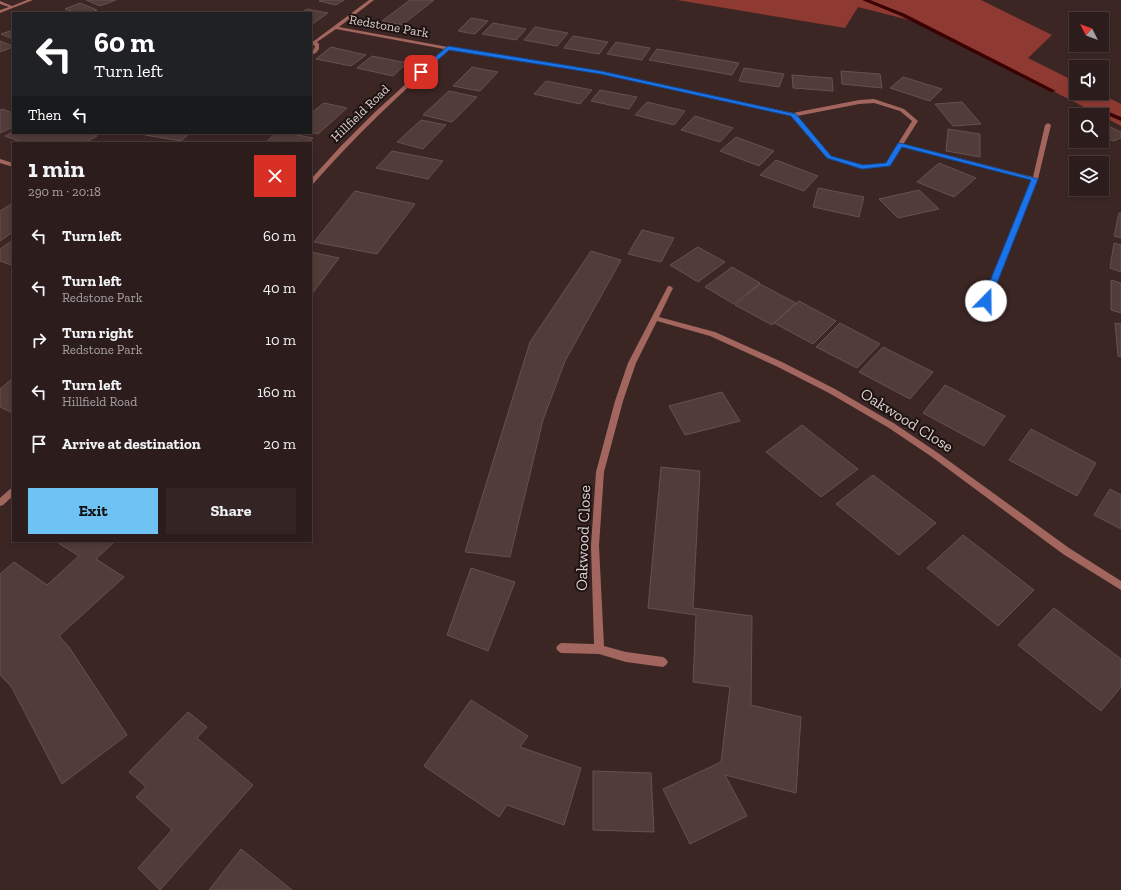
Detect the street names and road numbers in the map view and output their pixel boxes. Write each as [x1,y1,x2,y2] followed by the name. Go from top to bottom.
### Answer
[348,12,430,40] street label: Redstone Park
[328,81,392,145] street label: Hillfield Road
[857,384,957,456] street label: Oakwood Close
[572,485,594,591] street label: Oakwood Close

